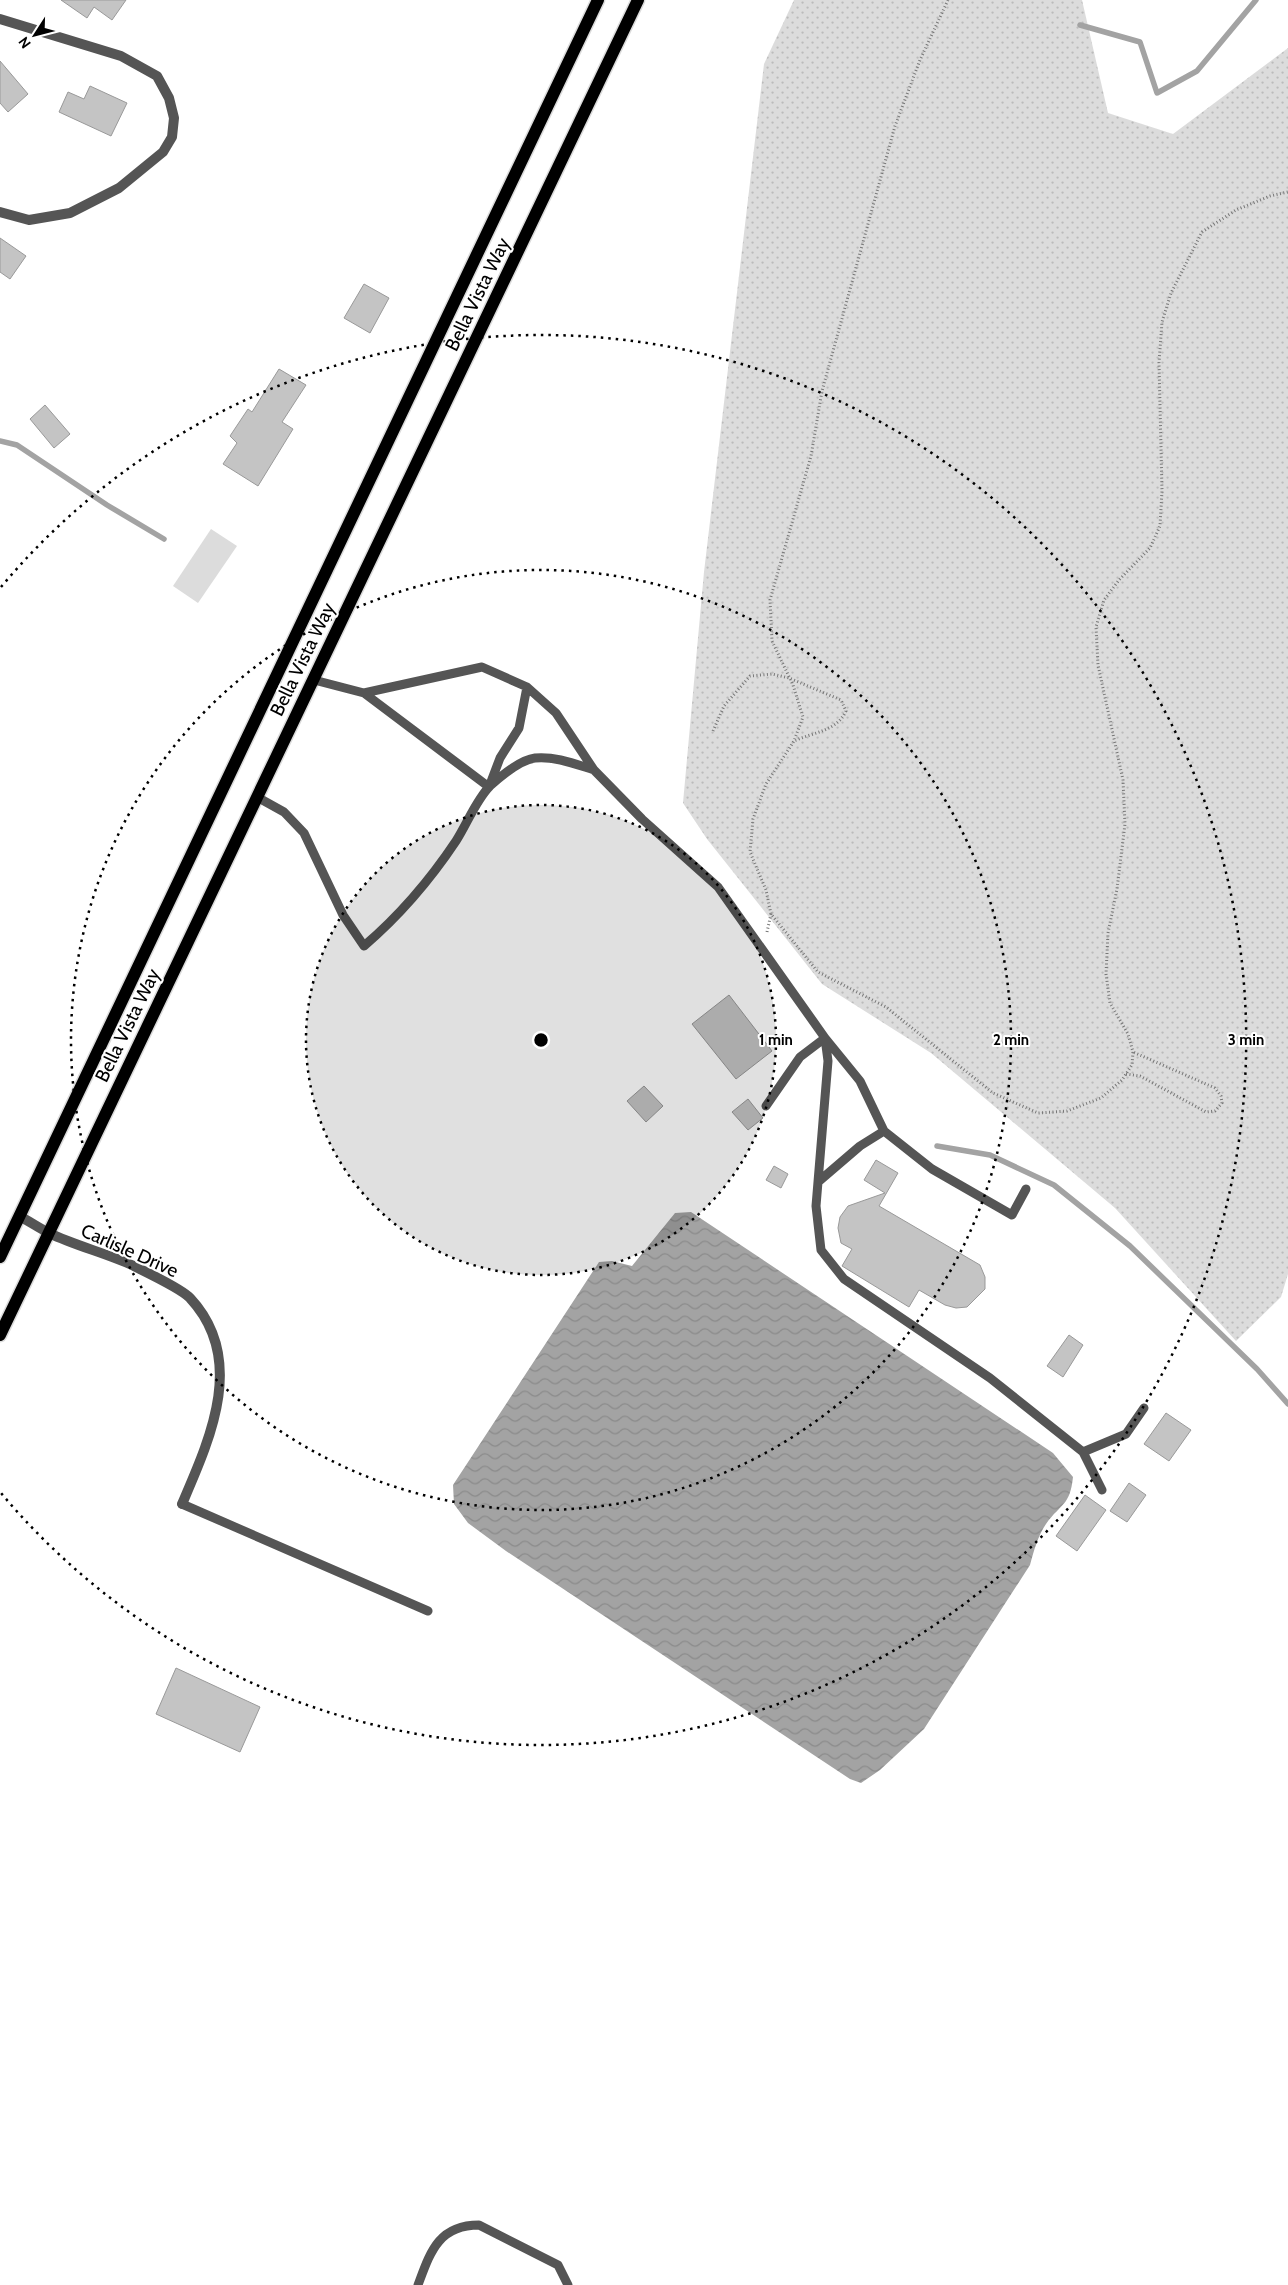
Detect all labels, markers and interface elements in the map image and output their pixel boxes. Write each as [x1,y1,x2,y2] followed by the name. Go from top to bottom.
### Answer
[10,10,60,60] north arrow
[14,33,35,52] text: N
[440,233,515,355] street label: Bella Vista Way
[265,598,340,720] street label: Bella Vista Way
[90,964,165,1086] street label: Bella Vista Way
[532,1031,550,1049] centre of rings
[759,1031,793,1049] text: 1 min
[993,1031,1029,1049] text: 2 min
[1228,1031,1264,1049] text: 3 min
[78,1219,182,1282] street label: Carlisle Drive

